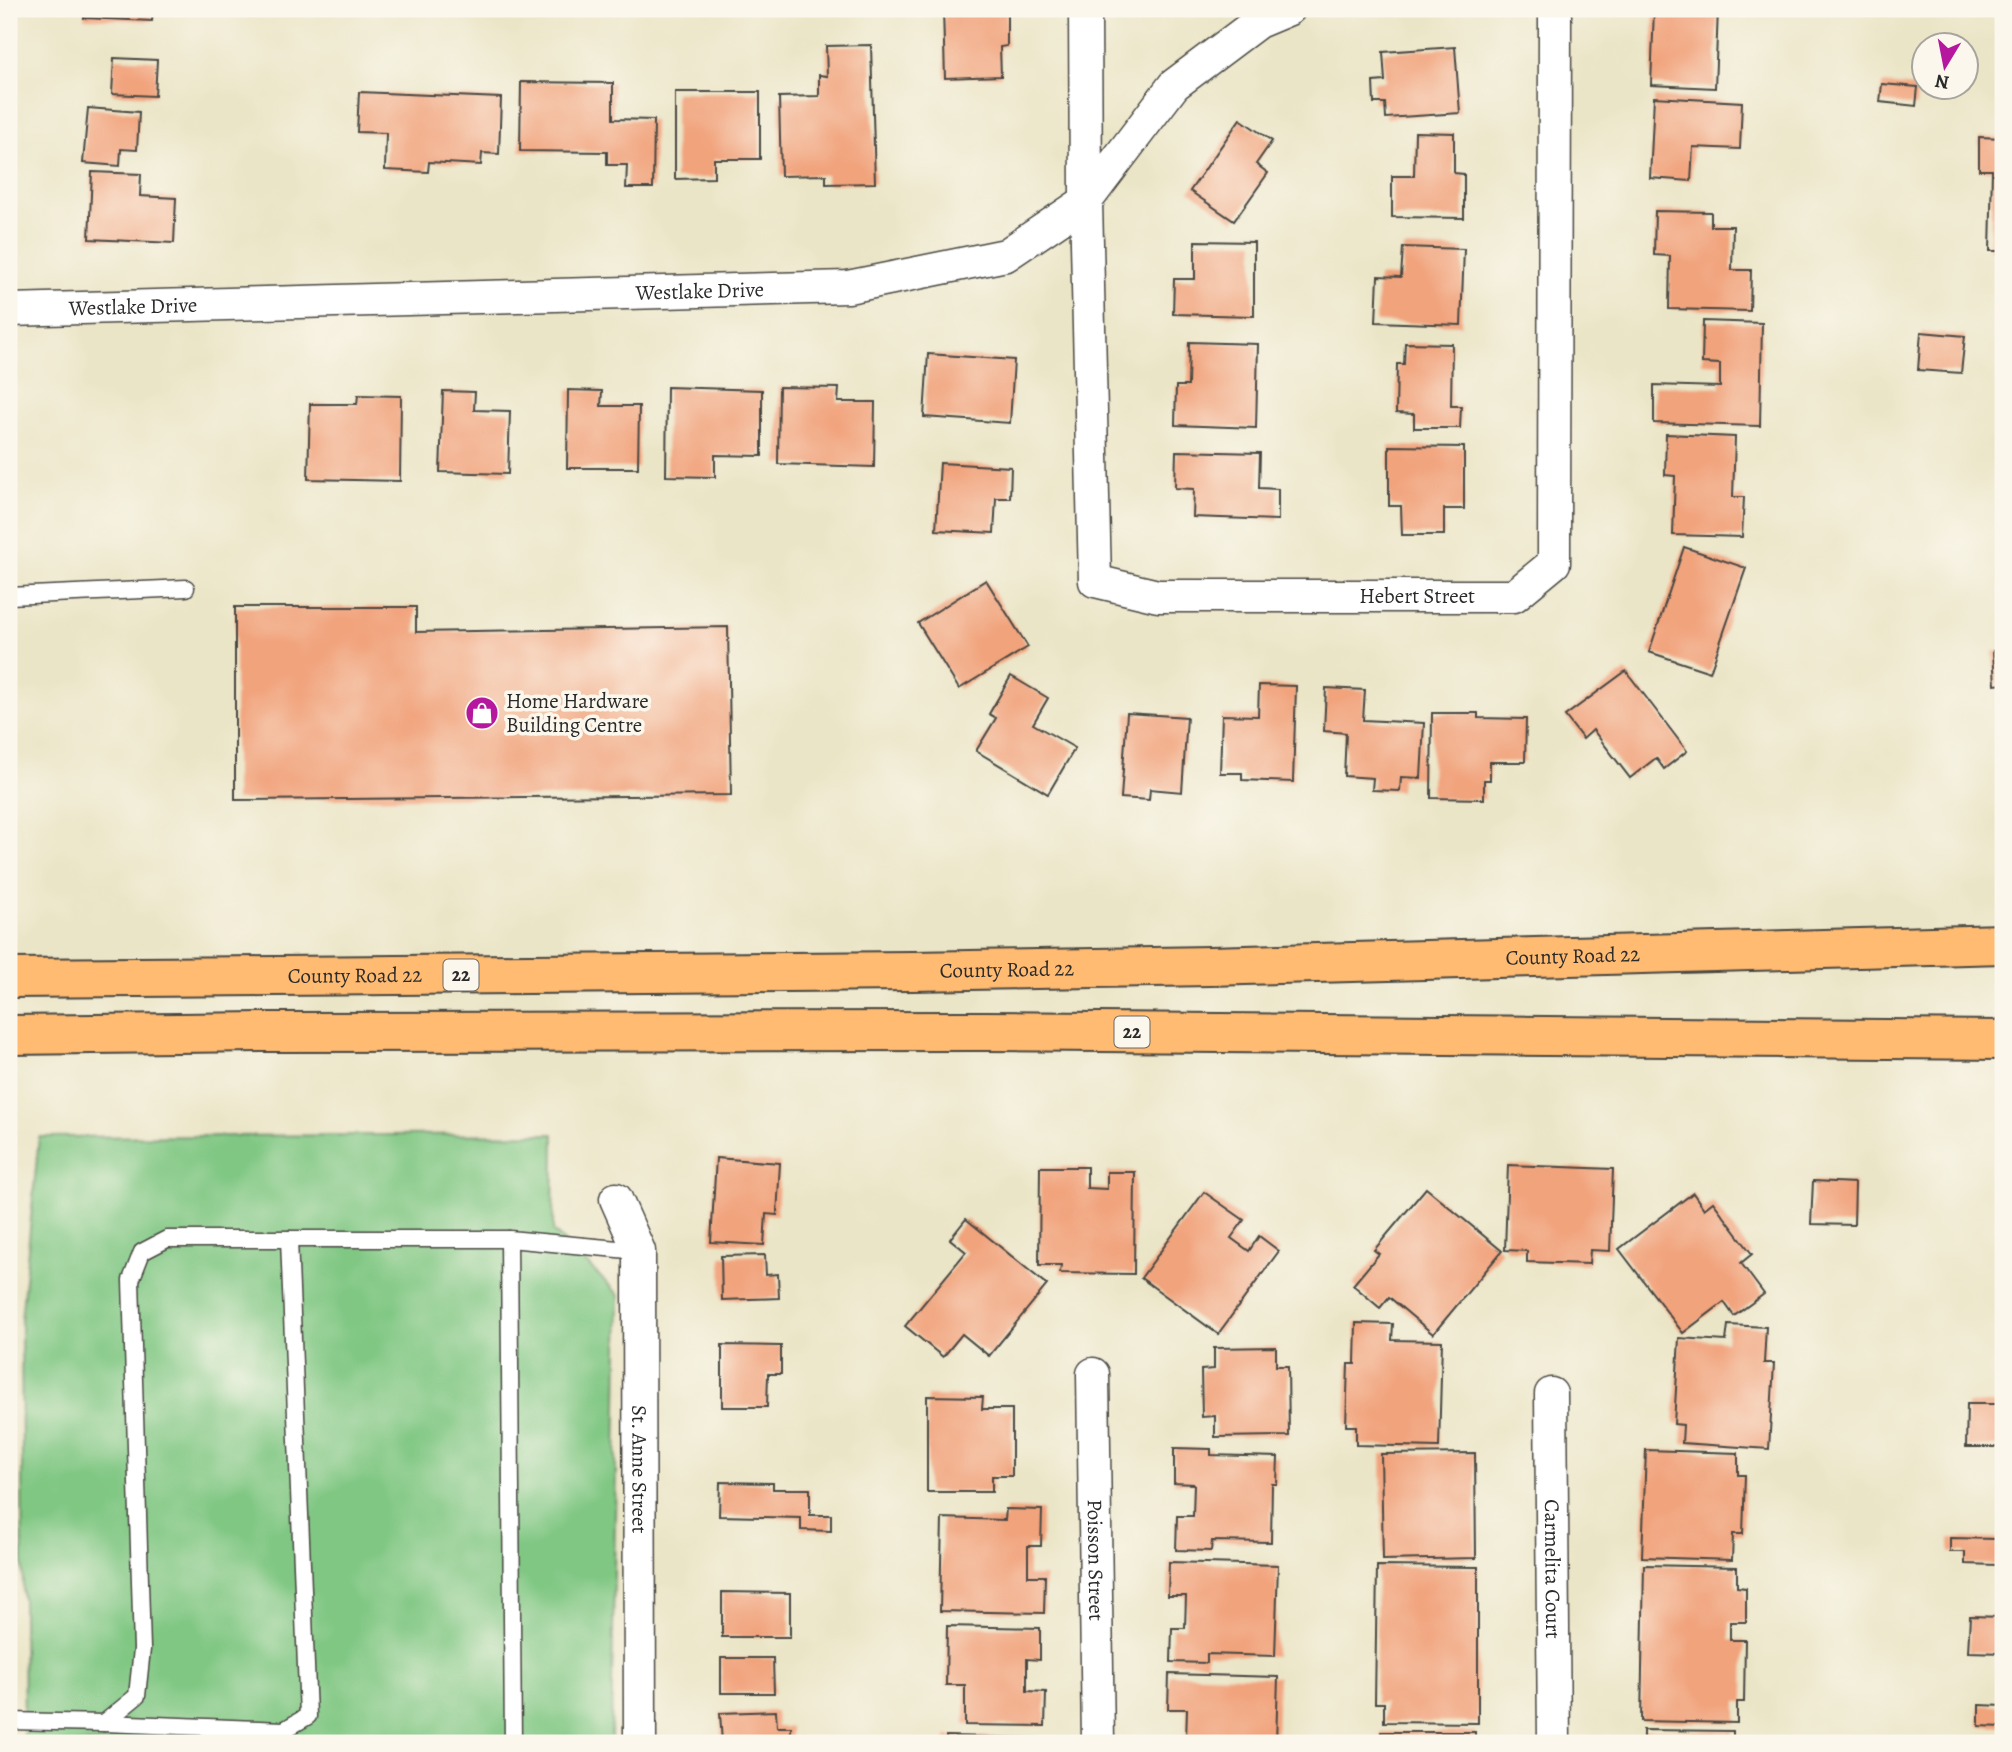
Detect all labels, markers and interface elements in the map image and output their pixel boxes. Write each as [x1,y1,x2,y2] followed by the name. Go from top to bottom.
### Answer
[1910,32,1980,102] north arrow
[1933,68,1951,96] text: N
[634,275,764,307] street label: Westlake Drive
[67,291,198,322] street label: Westlake Drive
[1359,582,1475,610] street label: Hebert Street
[506,687,649,739] place label: Home Hardware Building Centre
[463,694,501,732] shop icon: Home Hardware Building Centre
[1505,940,1640,972] street label: County Road 22
[939,954,1074,985] street label: County Road 22
[444,959,478,990] road number: 22
[288,961,422,990] street label: County Road 22
[1114,1016,1150,1048] road number: 22
[625,1405,654,1533] street label: St. Anne Street
[1081,1499,1110,1621] street label: Poisson Street
[1538,1499,1567,1639] street label: Carmelita Court

